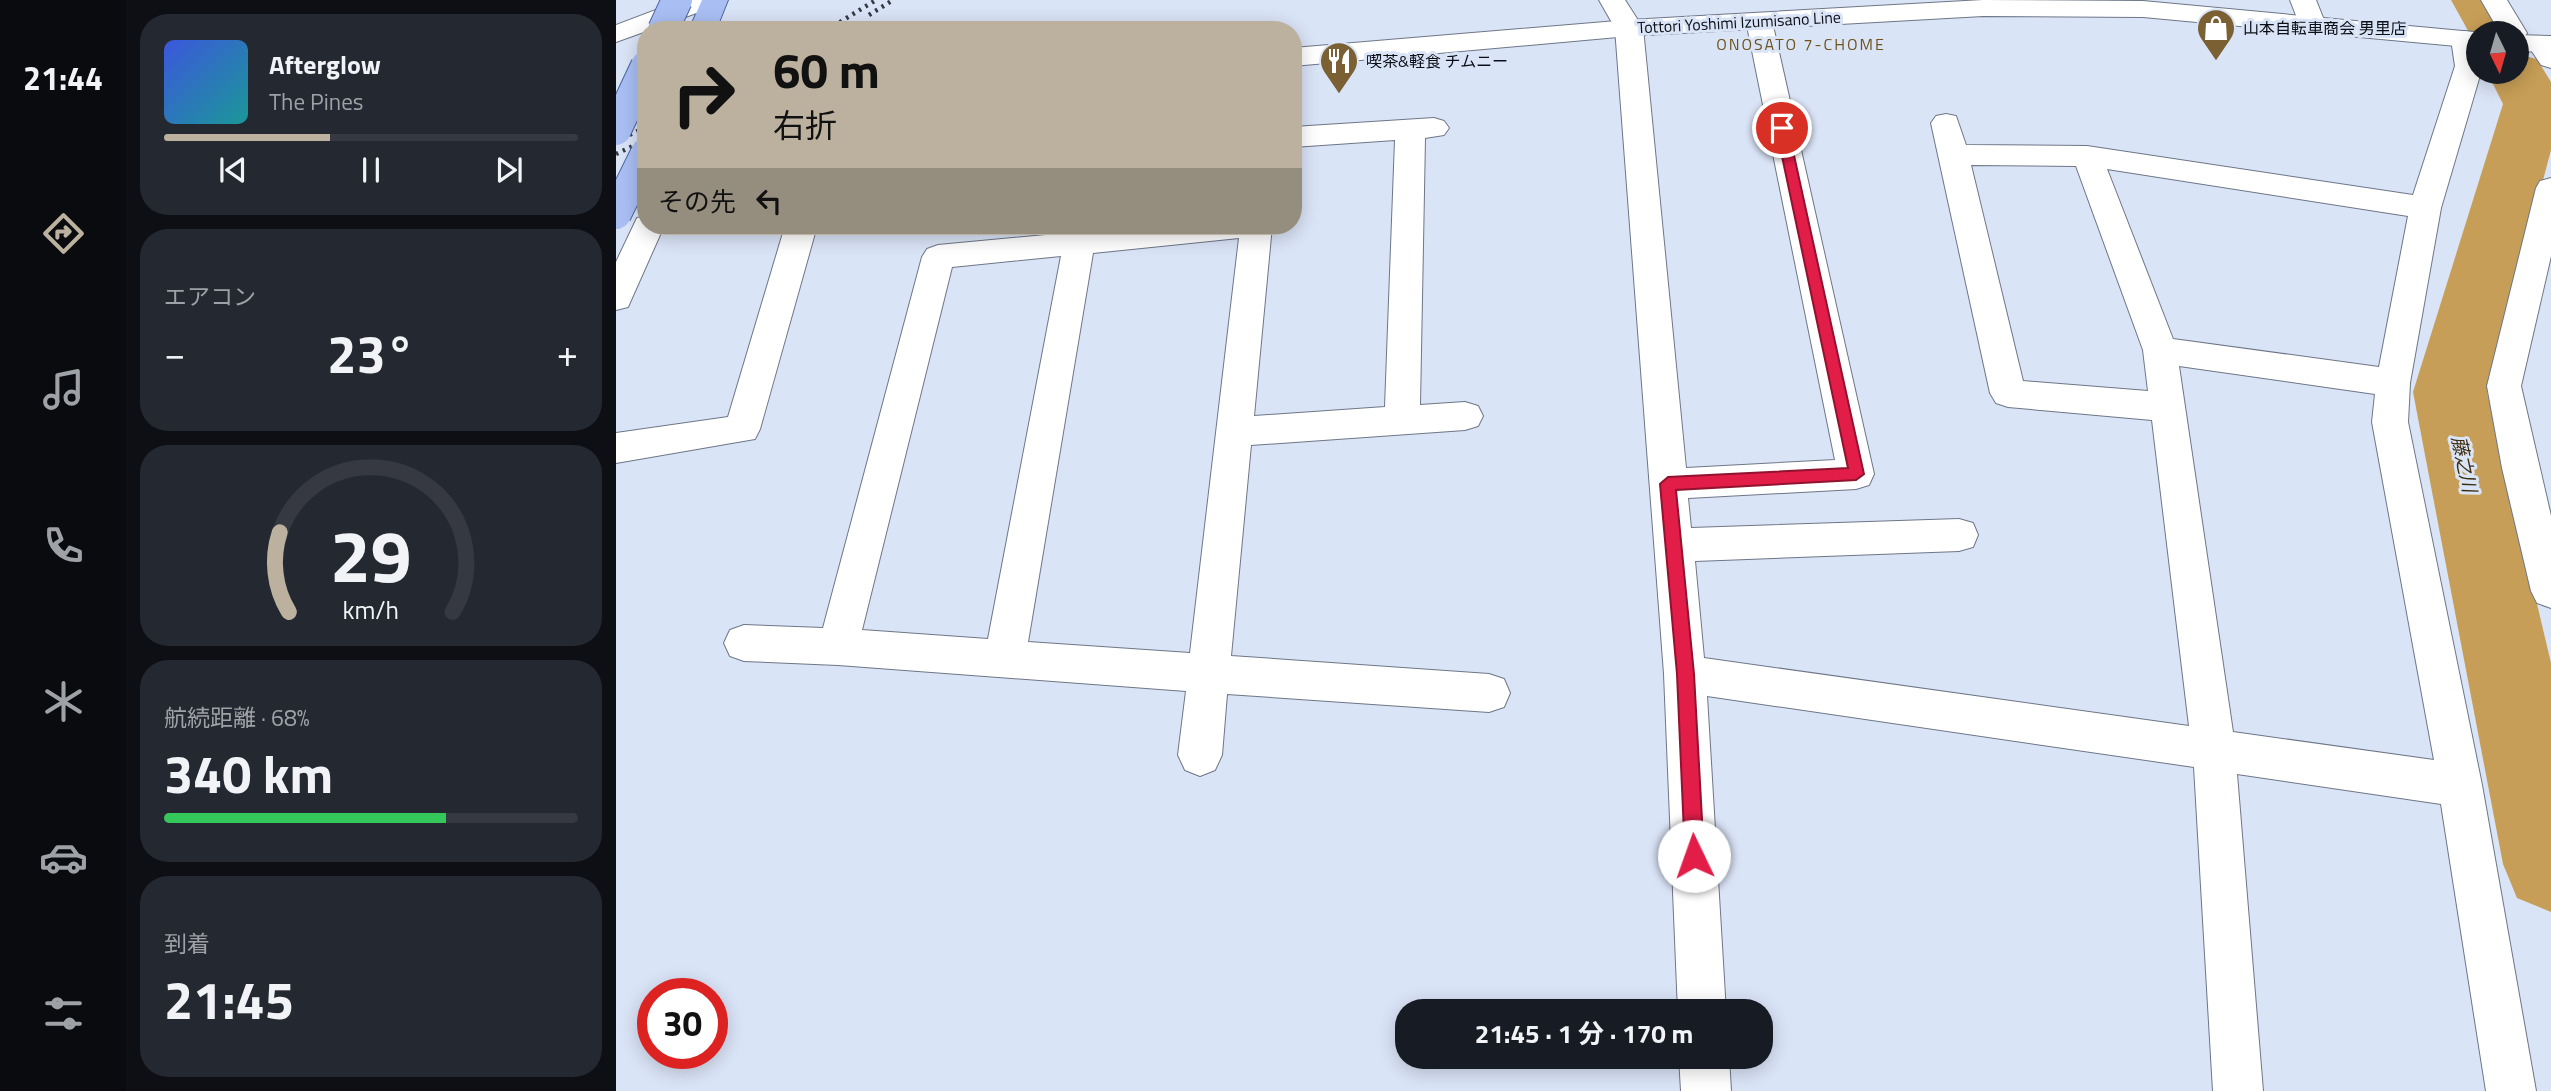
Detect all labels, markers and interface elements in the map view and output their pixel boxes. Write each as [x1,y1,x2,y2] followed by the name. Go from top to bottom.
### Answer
[1637,5,1841,39] street label: Tottori Yoshimi Izumisano Line
[2195,7,2237,62] shop icon: 山本自転車商会 男里店
[2243,16,2407,40] place label: 山本自転車商会 男里店
[2466,21,2529,84] north arrow
[2466,21,2529,84] map controls
[773,32,880,107] text: 60 m
[1716,32,1886,56] district label: ONOSATO 7-CHOME
[1318,40,1360,95] restaurant icon: 喫茶&軽食 チムニー
[269,45,381,84] text: Afterglow
[658,49,749,140] icon: right
[1366,49,1508,73] place label: 喫茶&軽食 チムニー
[23,54,103,102] text: 21:44
[269,84,363,119] text: The Pines
[1752,98,1812,158] pin
[773,101,837,149] text: 右折
[1763,109,1801,147] icon: arrive
[214,151,252,189] icon: previous
[352,151,390,189] icon: pause
[490,151,528,189] icon: next
[658,182,736,221] text: その先
[750,182,788,220] icon: left
[39,209,88,258] icon: directions
[164,279,256,314] text: エアコン
[327,314,415,393] text: 23°
[164,324,185,382] text: −
[557,324,578,382] text: +
[39,365,88,414] icon: music
[2445,433,2486,497] water label: 藤之川
[330,500,412,610] text: 29
[39,521,88,570] icon: phone
[343,590,399,628] text: km/h
[39,677,88,726] icon: climate
[164,700,310,735] text: 航続距離 · 68%
[164,734,333,813] text: 340 km
[1657,819,1731,893] position arrow
[39,833,88,882] icon: car
[164,926,210,961] text: 到着
[164,960,294,1039] text: 21:45
[637,978,728,1069] speed limit sign: 30
[39,989,88,1038] icon: filters
[1475,1014,1693,1053] text: 21:45 · 1 分 · 170 m

